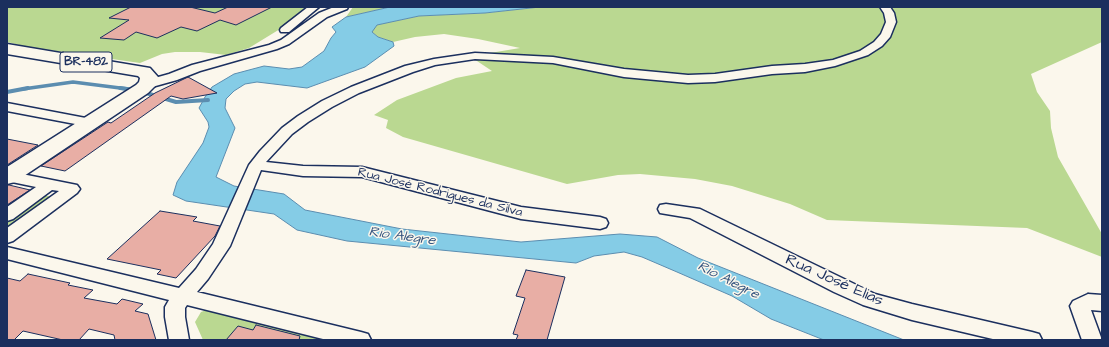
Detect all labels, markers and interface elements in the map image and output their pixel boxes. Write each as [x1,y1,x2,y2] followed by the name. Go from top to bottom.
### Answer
[60,52,112,72] road number: BR-482
[356,165,524,221] street label: Rua José Rodrigues da Silva
[368,224,436,250] water label: Rio Alegre
[782,251,886,311] street label: Rua José Elias
[694,258,762,304] water label: Rio Alegre

